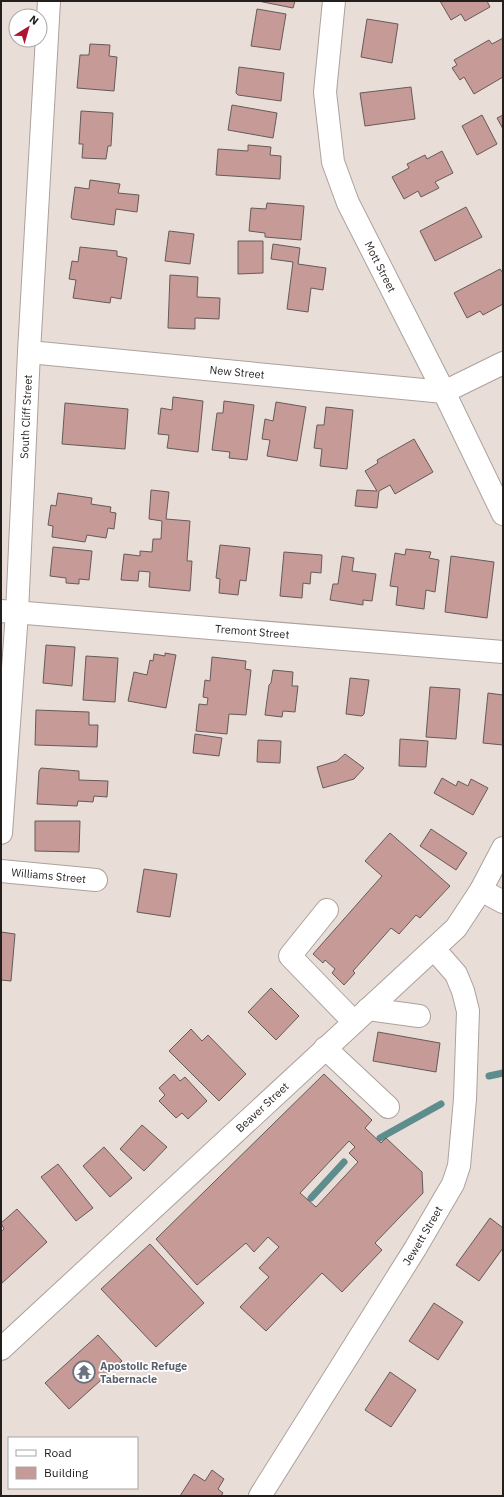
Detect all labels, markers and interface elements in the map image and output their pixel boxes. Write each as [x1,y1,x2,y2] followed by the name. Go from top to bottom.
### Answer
[8,8,48,48] north arrow
[27,12,41,28] text: N
[362,239,399,295] street label: Mott Street
[209,362,265,382] street label: New Street
[17,374,35,459] street label: South Cliff Street
[214,622,290,642] street label: Tremont Street
[11,865,87,886] street label: Williams Street
[233,1079,292,1135] street label: Beaver Street
[400,1203,446,1268] street label: Jewett Street
[71,1359,97,1385] temple icon: Apostolic Refuge Tabernacle
[100,1359,187,1386] place label: Apostolic Refuge Tabernacle
[8,1437,138,1489] legend
[44,1445,72,1460] text: Road
[44,1465,89,1480] text: Building

